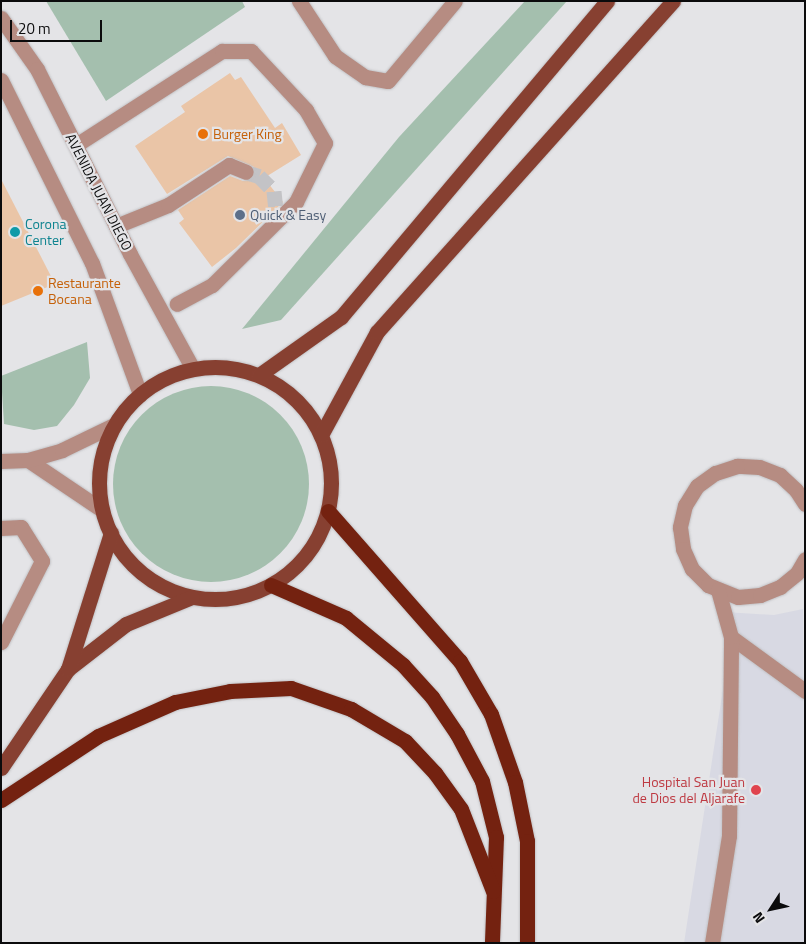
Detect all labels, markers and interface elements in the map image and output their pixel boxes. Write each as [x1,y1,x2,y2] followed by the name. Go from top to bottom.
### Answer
[12,10,105,42] scale bar
[18,17,51,40] text: 20 m
[213,126,282,142] place label: Burger King
[197,128,209,140] marker: Burger King
[62,131,136,253] street label: AVENIDA JUAN DIEGO
[250,207,326,223] place label: Quick & Easy
[234,209,246,221] marker: Quick & Easy
[25,216,66,248] place label: Corona Center
[9,226,21,238] marker: Corona Center
[48,275,121,308] place label: Restaurante Bocana
[32,285,44,297] marker: Restaurante Bocana
[632,774,745,806] place label: Hospital San Juan de Dios del Aljarafe
[749,783,763,797] marker: Hospital San Juan de Dios del Aljarafe
[746,884,796,934] north arrow
[747,908,770,928] text: N

